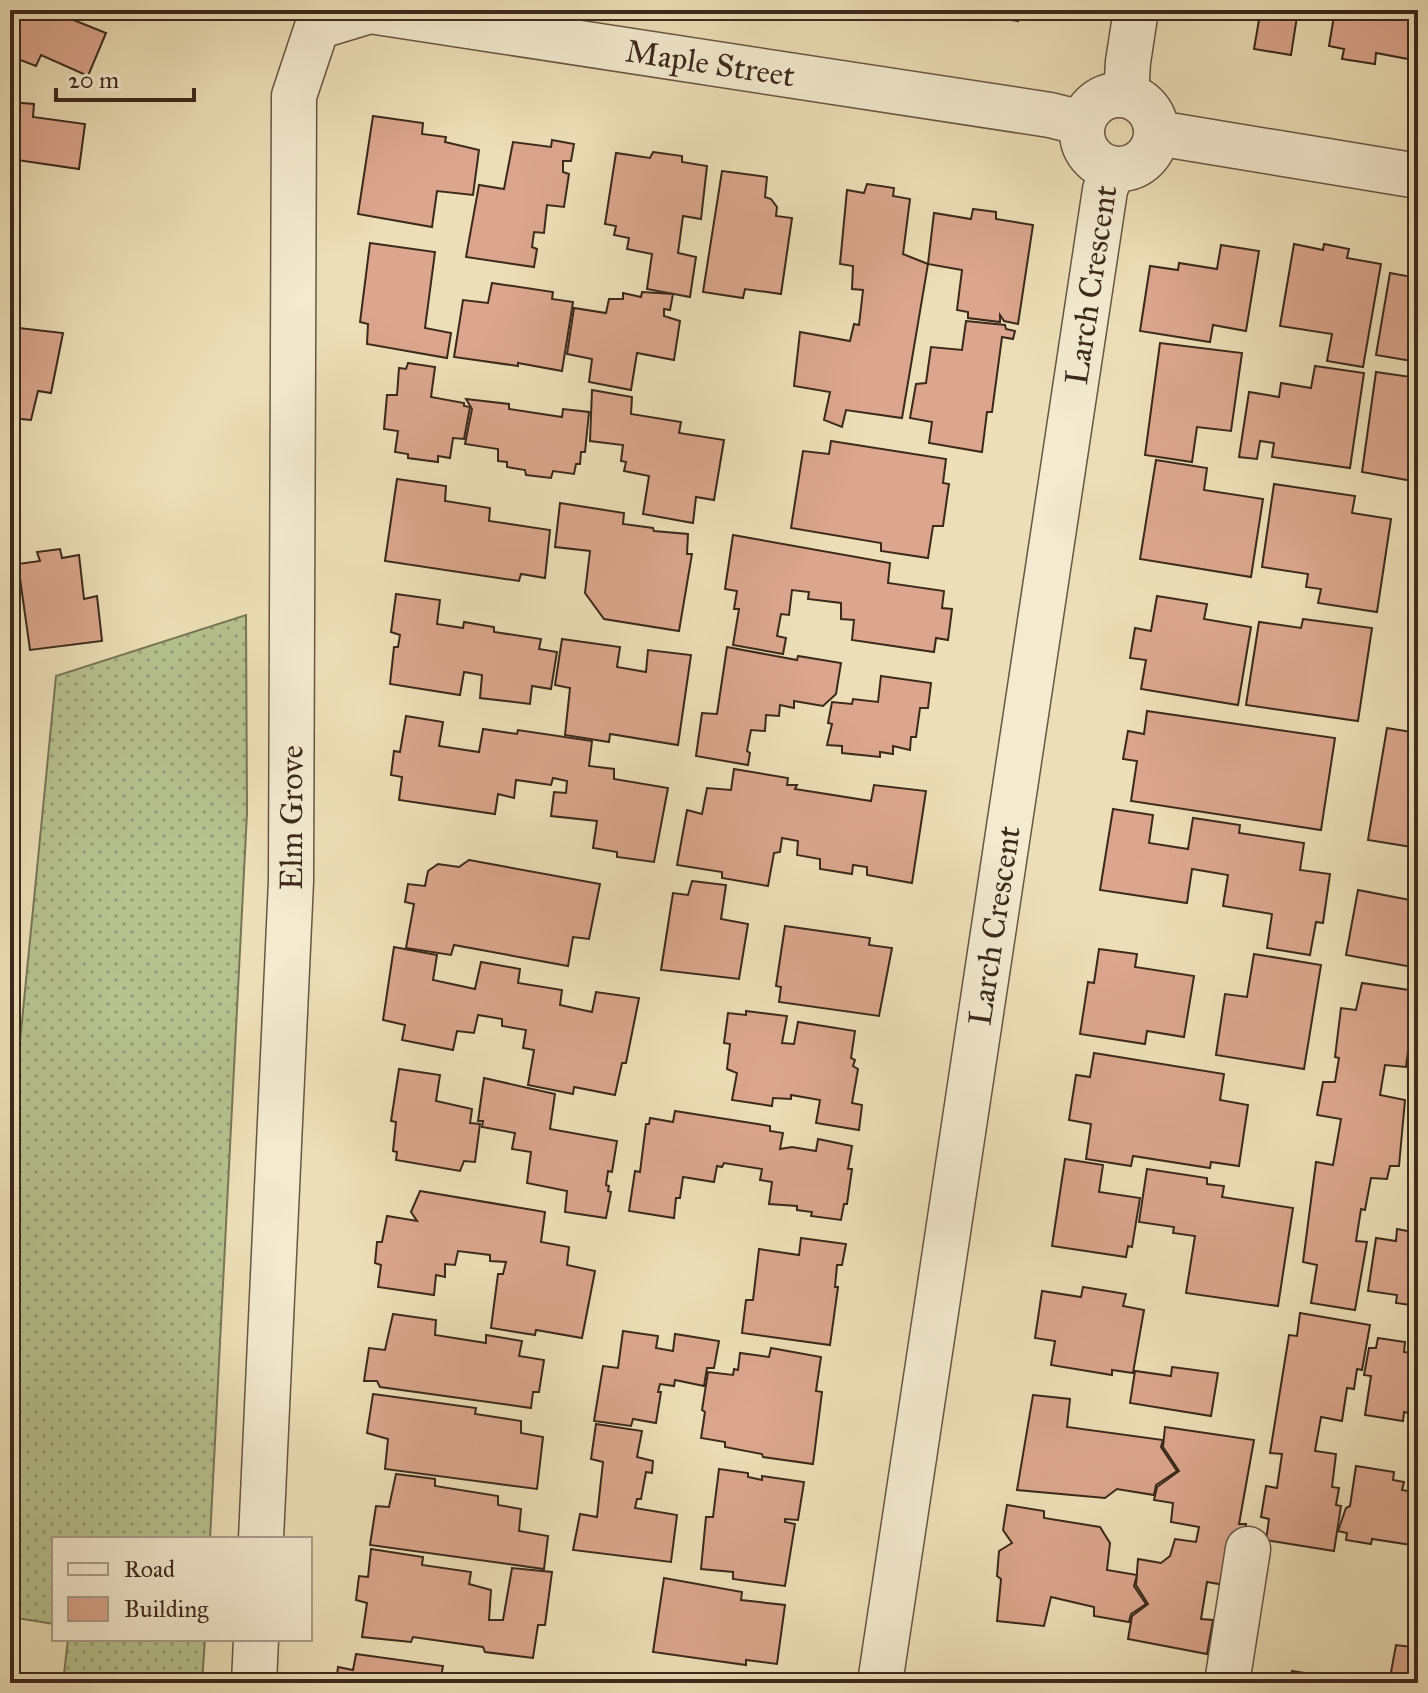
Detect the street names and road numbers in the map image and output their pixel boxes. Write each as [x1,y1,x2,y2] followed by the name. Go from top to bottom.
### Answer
[623,31,797,96] street label: Maple Street
[1057,183,1125,387] street label: Larch Crescent
[272,745,312,890] street label: Elm Grove
[960,823,1029,1028] street label: Larch Crescent

